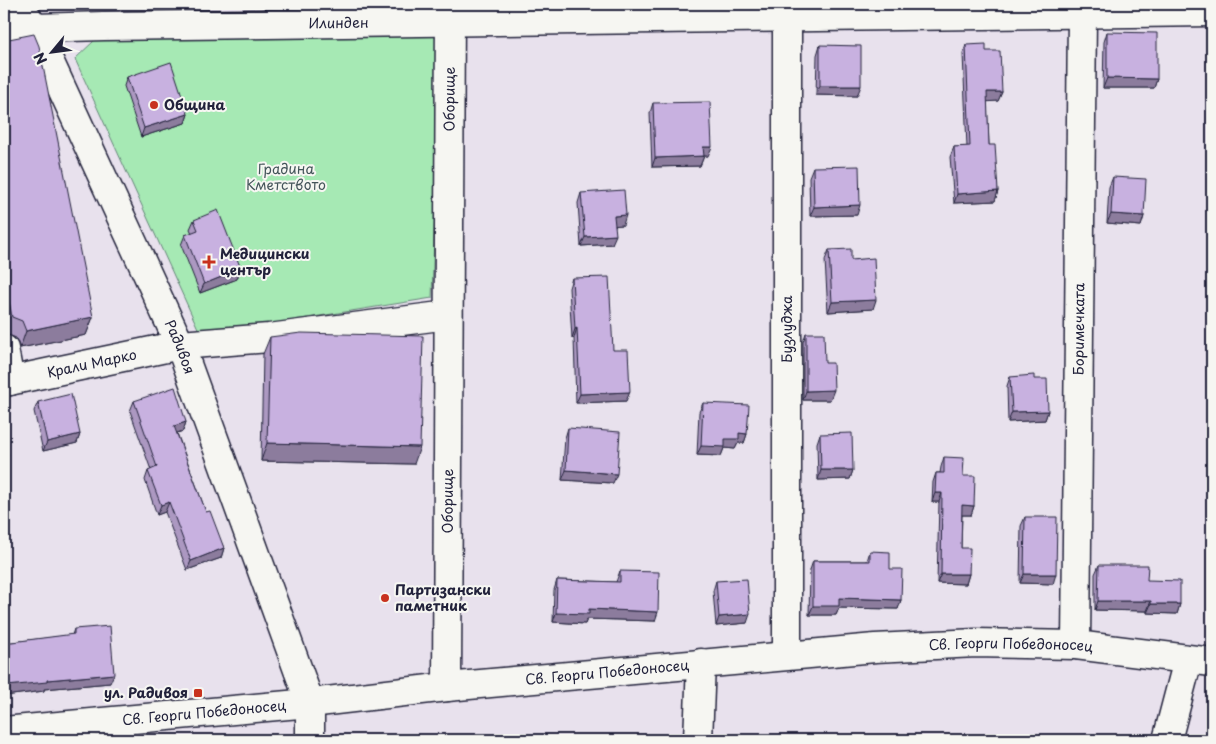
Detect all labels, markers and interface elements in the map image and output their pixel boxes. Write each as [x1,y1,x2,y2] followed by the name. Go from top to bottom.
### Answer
[308,12,369,33] street label: Илинден
[28,28,78,78] north arrow
[28,49,52,68] text: N
[438,66,460,132] street label: Оборище
[164,94,226,115] place label: Община
[148,99,160,111] marker: Община
[246,158,326,195] park label: Градина Кметството
[220,243,310,280] place label: Медицински център
[202,255,216,269] marker: Медицински център
[1068,283,1089,375] street label: Боримечката
[776,295,797,363] street label: Бузлуджа
[160,316,201,377] street label: Радивоя
[45,343,139,383] street label: Крали Марко
[437,468,458,534] street label: Оборище
[395,579,491,616] place label: Партизански паметник
[379,592,391,604] marker: Партизански паметник
[928,632,1094,657] street label: Св. Георги Победоносец
[524,654,690,690] street label: Св. Георги Победоносец
[104,682,188,703] place label: ул. Радивоя
[192,687,204,699] marker: ул. Радивоя
[121,694,287,730] street label: Св. Георги Победоносец

